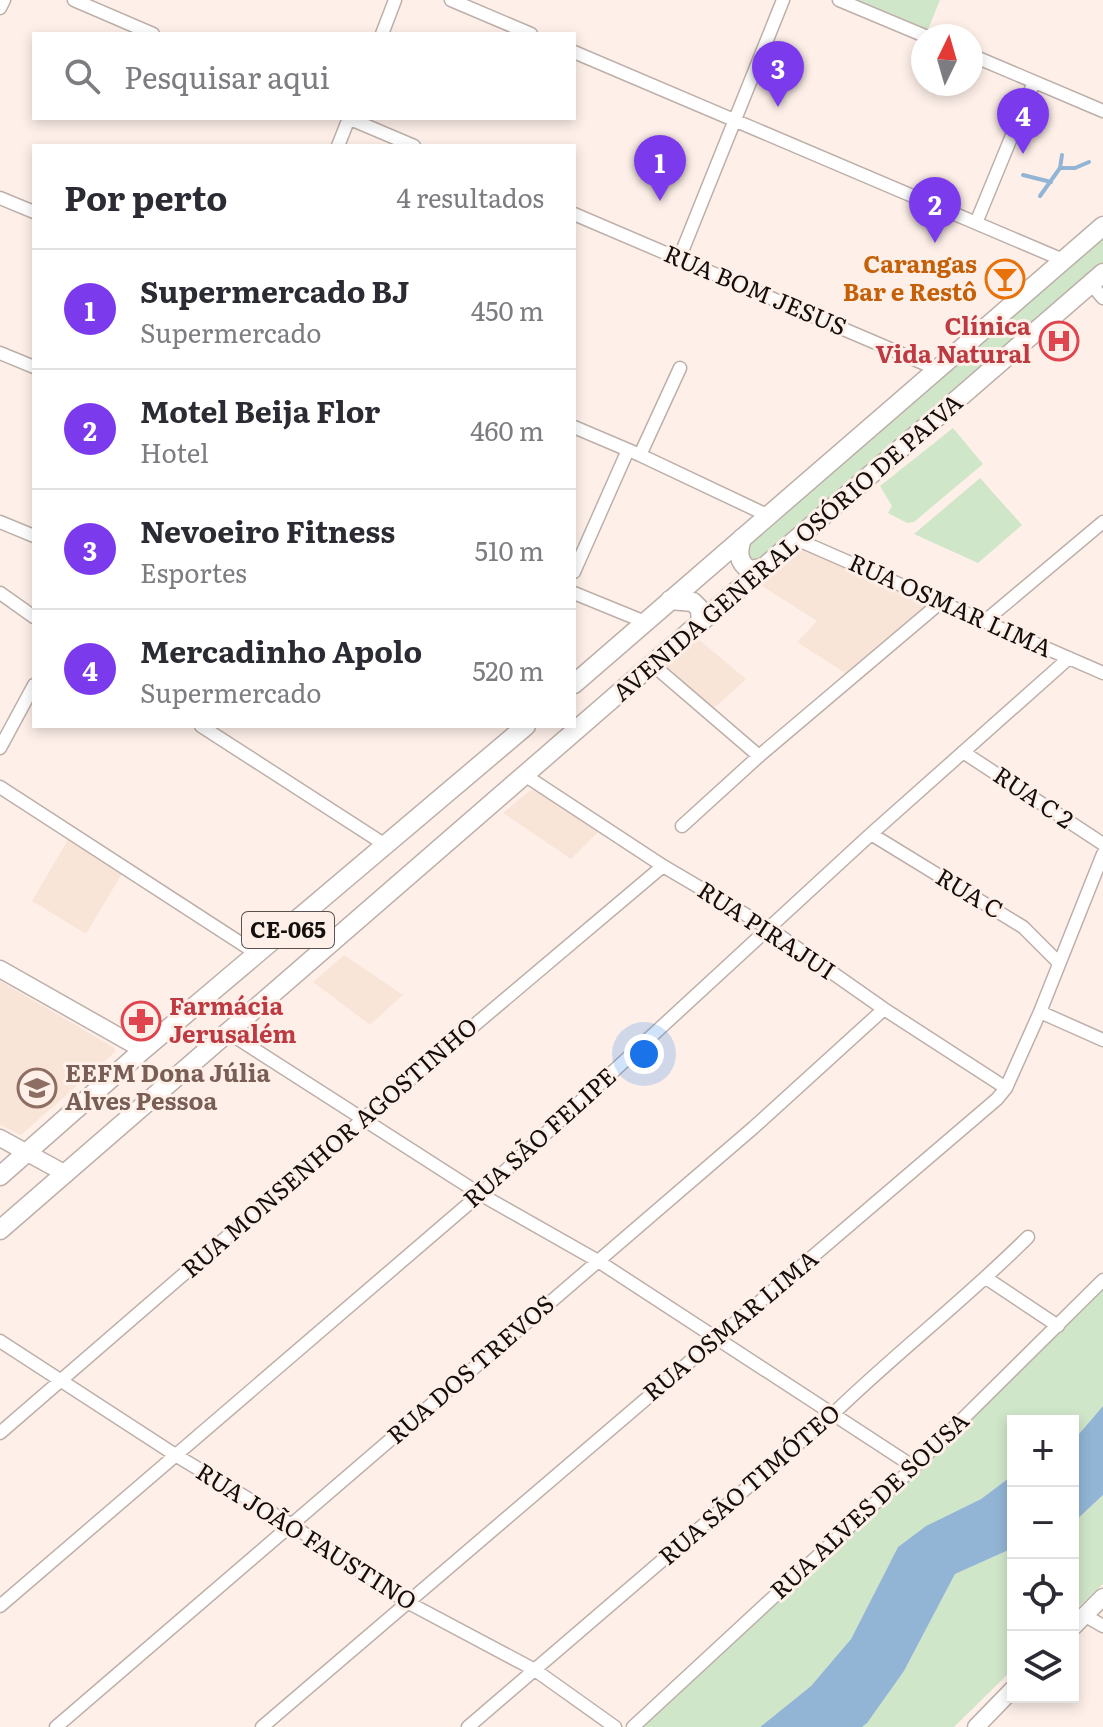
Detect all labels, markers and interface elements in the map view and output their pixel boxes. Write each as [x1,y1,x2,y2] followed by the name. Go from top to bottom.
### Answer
[911,24,983,96] north arrow
[32,32,576,120] search box
[752,41,804,107] pin: 3
[60,54,104,98] icon: search
[124,54,330,98] text: Pesquisar aqui
[997,88,1049,154] pin: 4
[634,135,686,201] pin: 1
[64,171,228,221] text: Por perto
[396,177,544,216] text: 4 resultados
[909,177,961,243] pin: 2
[659,234,853,343] street label: RUA BOM JESUS
[843,245,977,308] place label: Carangas Bar e Restô
[984,258,1026,300] bar icon: Carangas Bar e Restô
[140,268,409,312] text: Supermercado BJ
[85,290,95,329] text: 1
[471,290,544,329] text: 450 m
[875,307,1031,370] place label: Clínica Vida Natural
[140,312,321,351] text: Supermercado
[1038,320,1080,362] hospital icon: Clínica Vida Natural
[604,384,969,708] street label: AVENIDA GENERAL OSÓRIO DE PAIVA
[140,388,380,432] text: Motel Beija Flor
[83,410,97,449] text: 2
[470,410,544,449] text: 460 m
[140,432,209,471] text: Hotel
[140,508,395,552] text: Nevoeiro Fitness
[83,530,97,569] text: 3
[475,530,544,569] text: 510 m
[844,543,1059,664] street label: RUA OSMAR LIMA
[140,552,247,591] text: Esportes
[140,628,422,672] text: Mercadinho Apolo
[82,650,98,689] text: 4
[472,650,544,689] text: 520 m
[140,672,321,711] text: Supermercado
[987,756,1081,836] street label: RUA C 2
[930,858,1011,926] street label: RUA C
[692,871,843,987] street label: RUA PIRAJUI
[242,912,334,948] road number: CE-065
[169,987,296,1050] place label: Farmácia Jerusalém
[120,1000,162,1042] pharmacy icon: Farmácia Jerusalém
[173,1008,484,1284] street label: RUA MONSENHOR AGOSTINHO
[624,1034,664,1074] your location
[65,1054,270,1117] place label: EEFM Dona Júlia Alves Pessoa
[454,1058,622,1214] street label: RUA SÃO FELIPE
[16,1067,58,1109] school or university icon: EEFM Dona Júlia Alves Pessoa
[634,1240,825,1408] street label: RUA OSMAR LIMA
[378,1286,561,1451] street label: RUA DOS TREVOS
[650,1394,847,1572] street label: RUA SÃO TIMÓTEO
[761,1402,976,1606] street label: RUA ALVES DE SOUSA
[1007,1415,1079,1703] map controls
[1007,1415,1079,1487] button: +
[190,1453,424,1617] street label: RUA JOÃO FAUSTINO
[1007,1487,1079,1559] button: −
[1007,1559,1079,1631] button: locate
[1007,1631,1079,1703] button: layers

